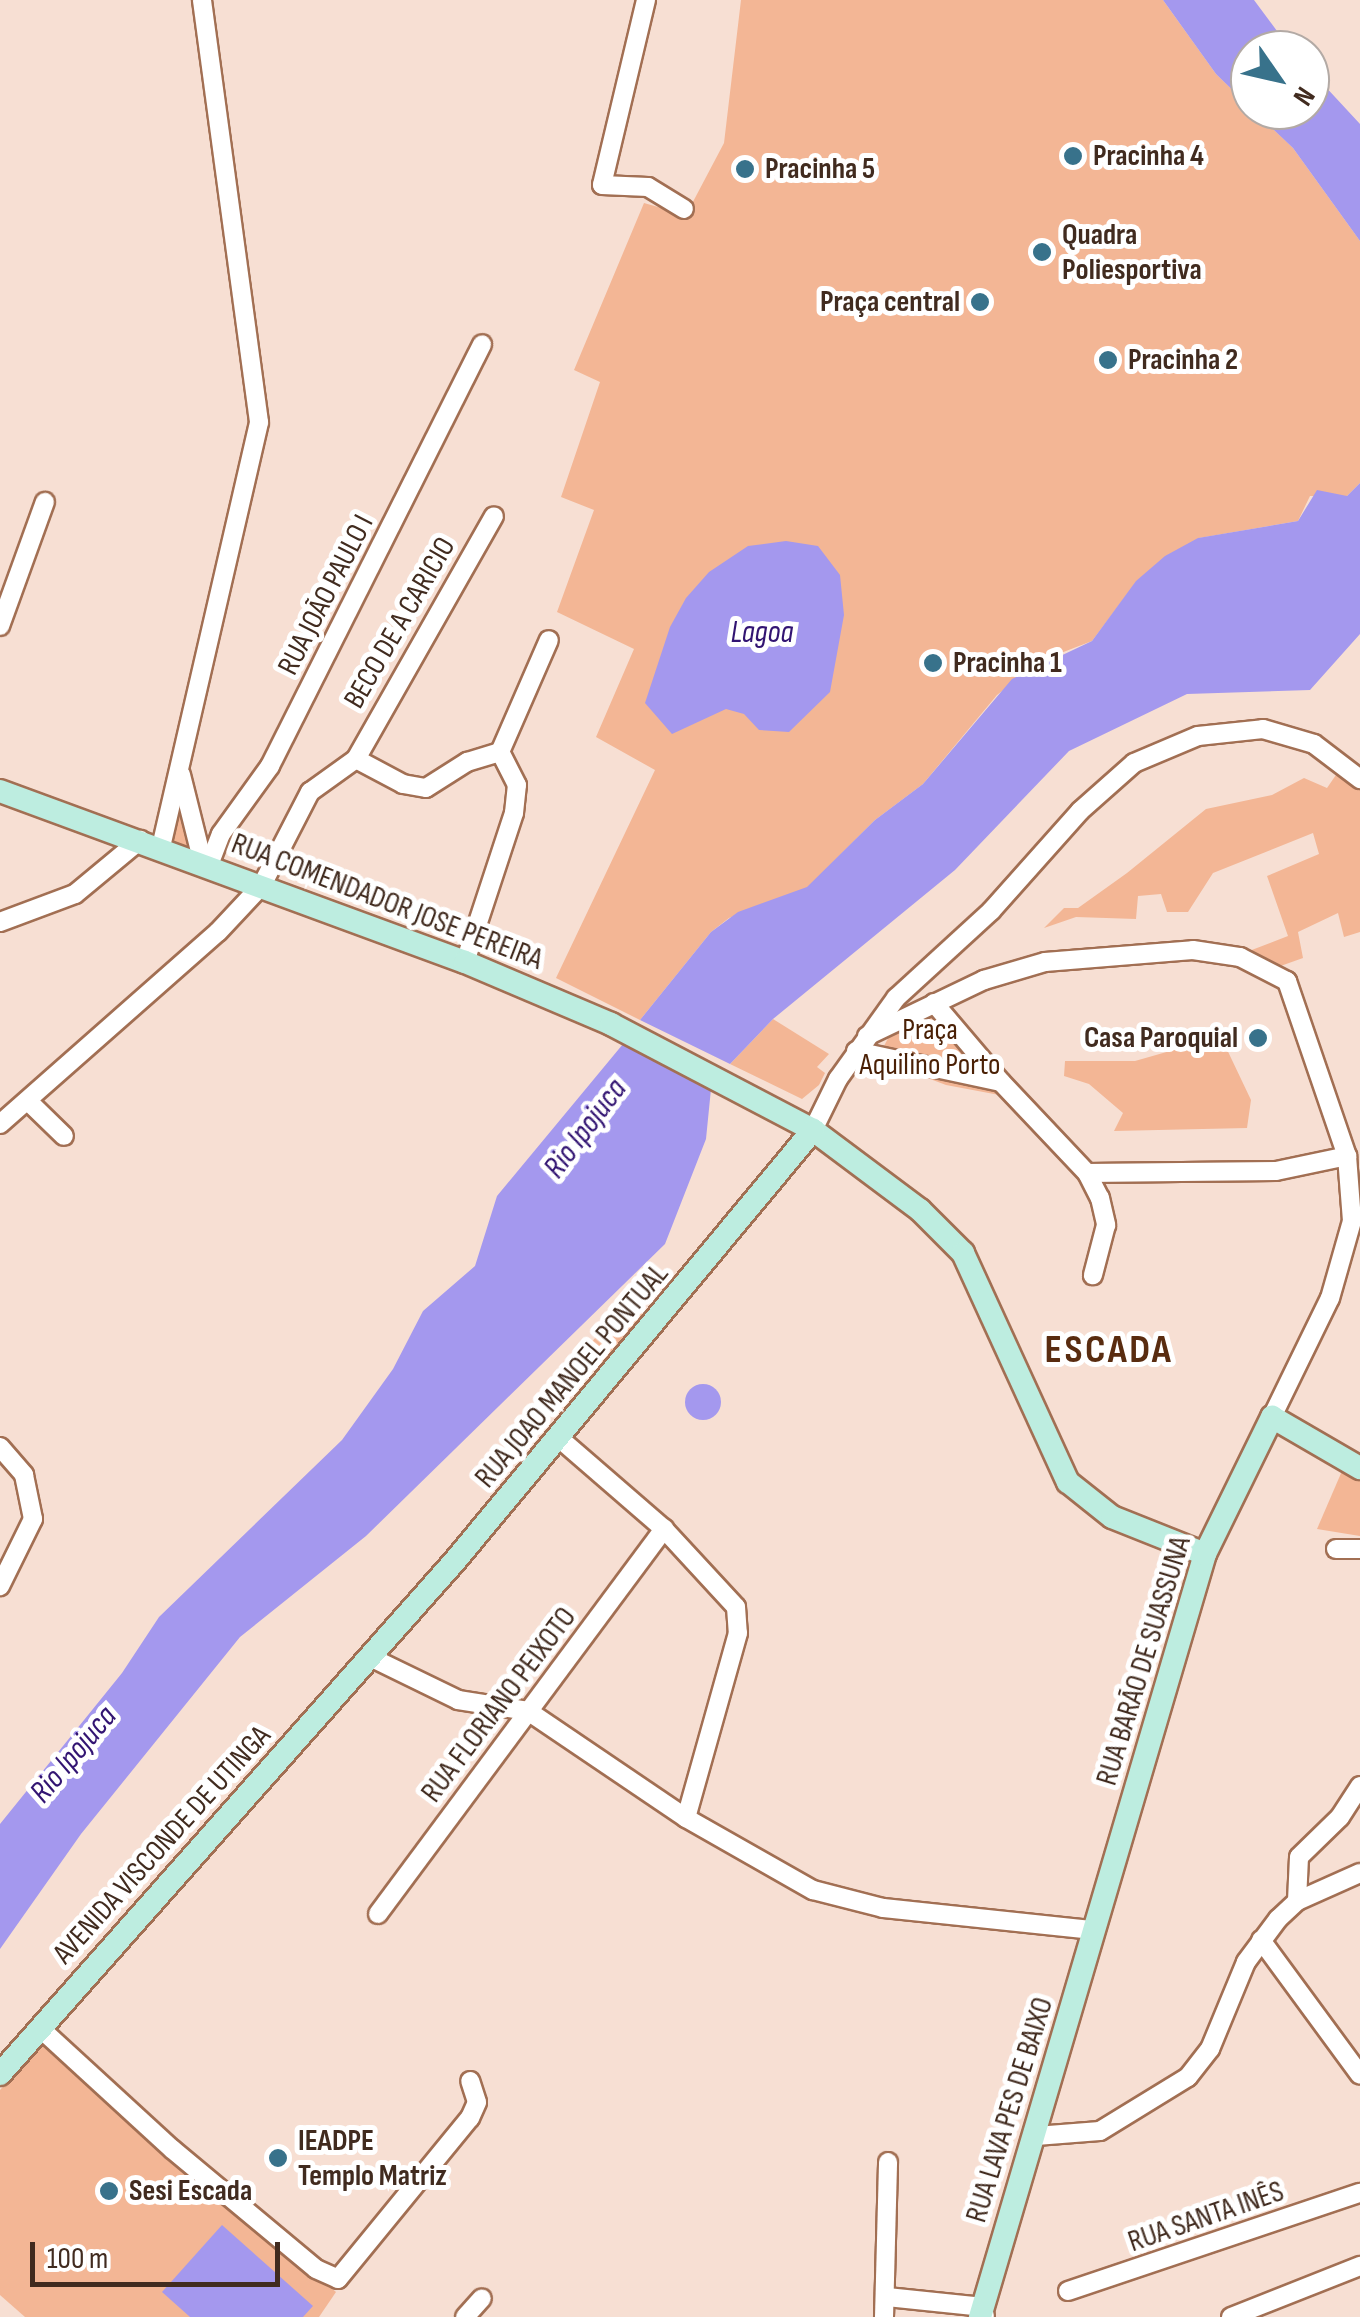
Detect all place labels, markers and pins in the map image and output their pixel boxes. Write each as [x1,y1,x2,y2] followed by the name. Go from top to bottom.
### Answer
[1093,138,1204,174] place label: Pracinha 4
[1062,145,1084,167] marker: Pracinha 4
[765,151,875,187] place label: Pracinha 5
[734,158,756,180] marker: Pracinha 5
[1062,217,1202,288] place label: Quadra Poliesportiva
[1031,241,1053,263] marker: Quadra Poliesportiva
[820,284,960,320] place label: Praça central
[969,291,991,313] marker: Praça central
[1128,342,1238,378] place label: Pracinha 2
[1097,349,1119,371] marker: Pracinha 2
[953,645,1062,681] place label: Pracinha 1
[922,652,944,674] marker: Pracinha 1
[1084,1020,1238,1056] place label: Casa Paroquial
[1247,1027,1269,1049] marker: Casa Paroquial
[298,2123,447,2194] place label: IEADPE Templo Matriz
[267,2147,289,2169] marker: IEADPE Templo Matriz
[129,2173,252,2209] place label: Sesi Escada
[98,2180,120,2202] marker: Sesi Escada

